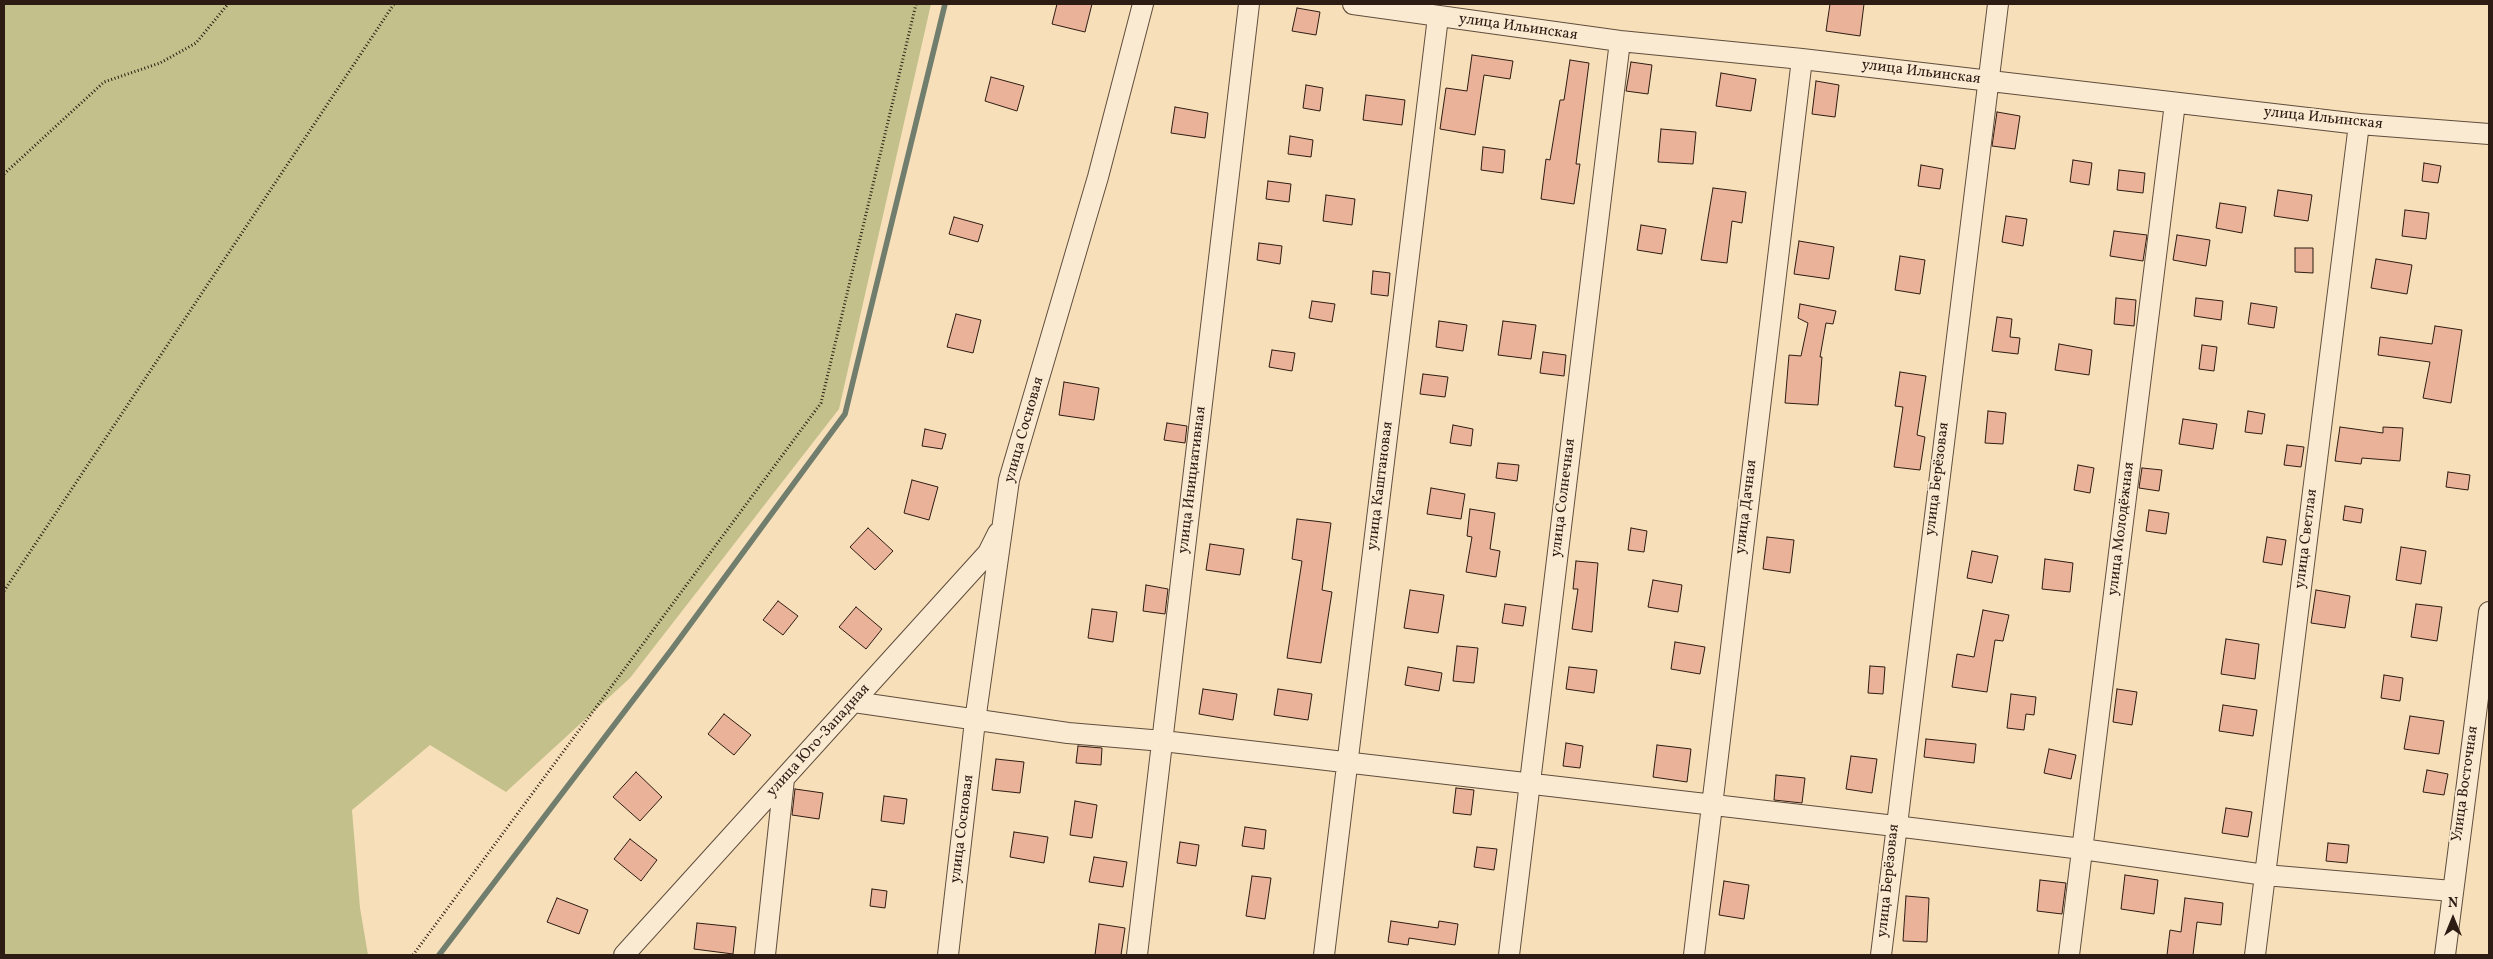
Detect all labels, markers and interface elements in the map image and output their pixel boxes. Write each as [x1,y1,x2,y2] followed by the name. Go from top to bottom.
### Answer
[1457,11,1579,45] street label: улица Ильинская
[1860,57,1982,89] street label: улица Ильинская
[2262,104,2384,134] street label: улица Ильинская
[1001,375,1049,485] street label: улица Сосновая
[1175,405,1211,555] street label: улица Инициативная
[1364,420,1398,552] street label: улица Каштановая
[1922,421,1954,537] street label: улица Берёзовая
[1548,438,1580,558] street label: улица Солнечная
[1732,459,1762,555] street label: улица Дачная
[2105,461,2139,597] street label: улица Молодёжная
[2292,488,2322,590] street label: улица Светлая
[764,681,874,801] street label: улица Юго-Западная
[2449,725,2483,843] street label: Улица Восточная
[947,774,979,884] street label: улица Сосновая
[1874,823,1904,939] street label: улица Берёзовая
[2428,894,2478,944] north arrow
[2448,894,2458,913] text: N

